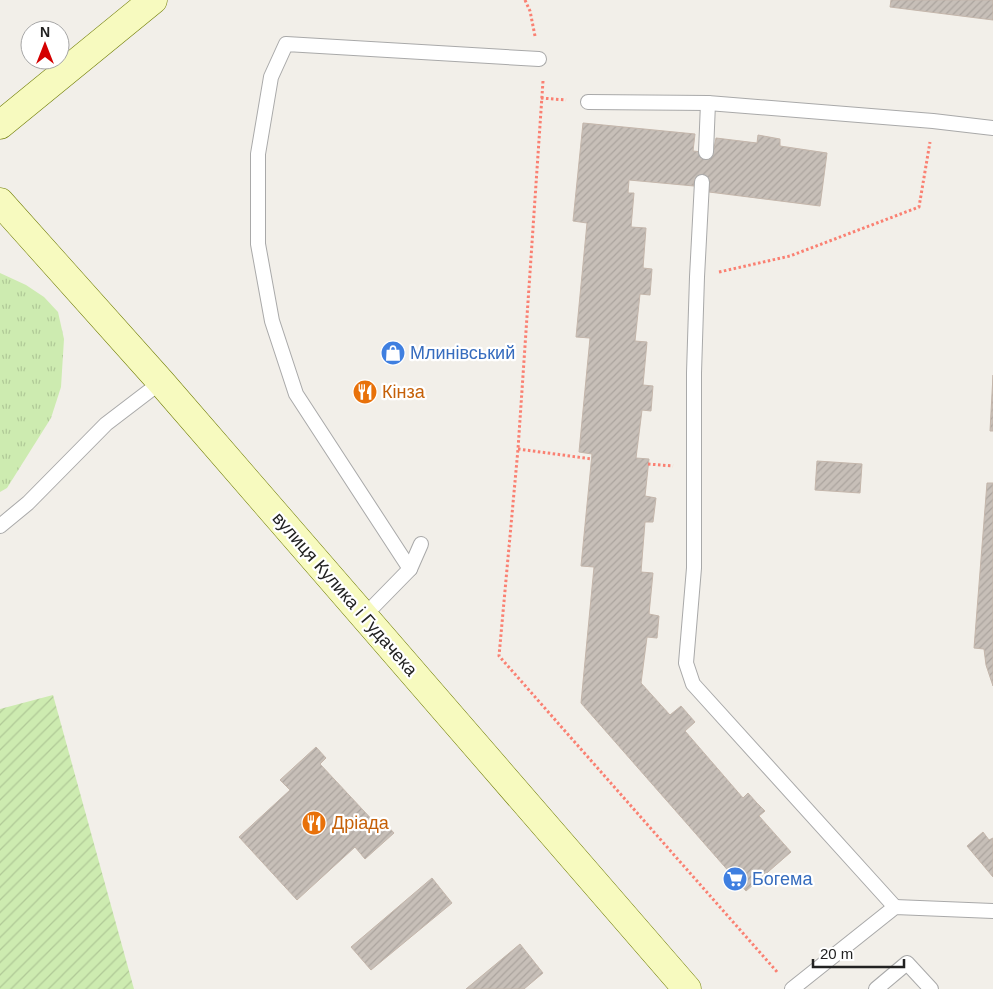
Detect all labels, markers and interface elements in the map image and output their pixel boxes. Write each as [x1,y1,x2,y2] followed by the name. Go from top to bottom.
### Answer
[20,20,70,70] north arrow
[40,24,50,40] text: N
[380,340,406,366] shop icon: Млинівський
[410,343,515,363] place label: Млинівський
[352,379,378,405] restaurant icon: Кінза
[382,382,426,402] place label: Кінза
[269,508,422,681] street label: вулиця Кулика і Гудачека
[301,810,327,836] restaurant icon: Дріада
[332,813,390,833] place label: Дріада
[722,866,748,892] supermarket icon: Богема
[752,869,813,889] place label: Богема
[813,936,904,968] scale bar
[820,945,853,962] text: 20 m

